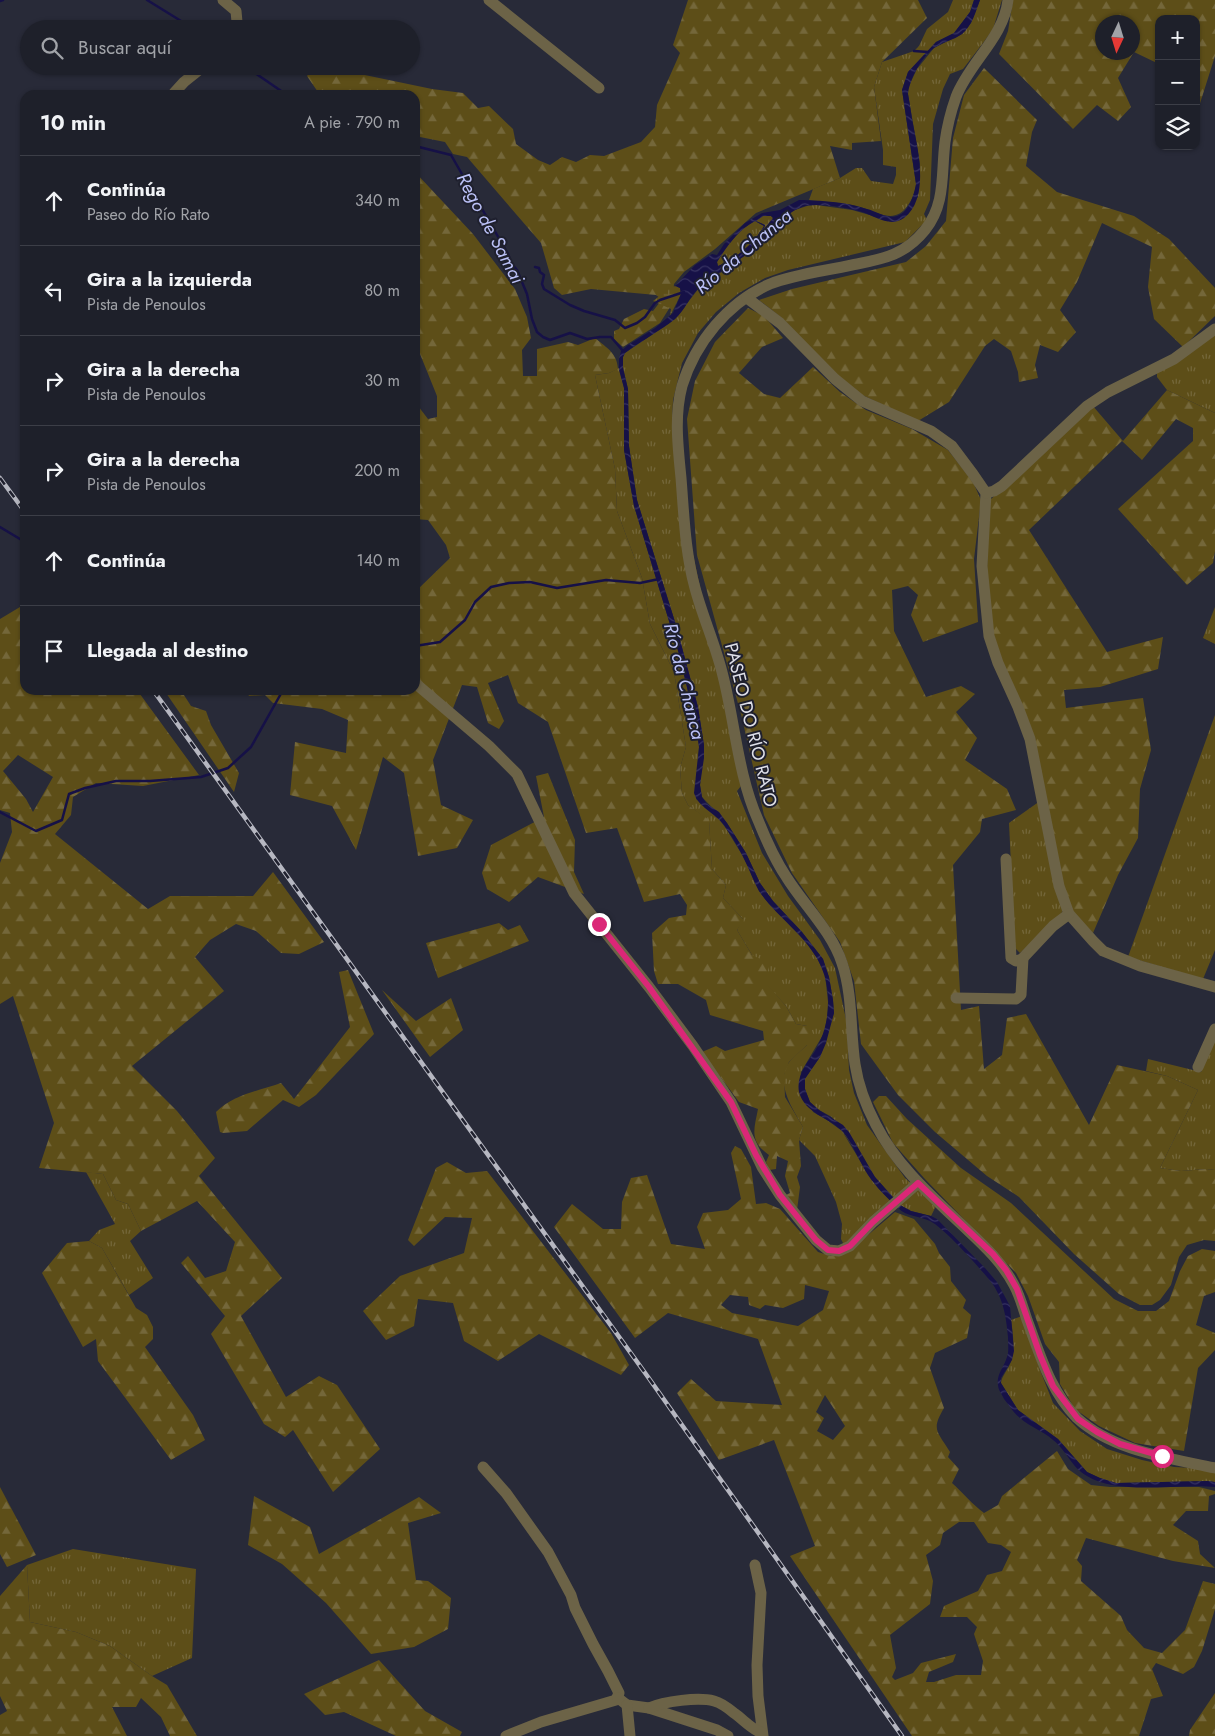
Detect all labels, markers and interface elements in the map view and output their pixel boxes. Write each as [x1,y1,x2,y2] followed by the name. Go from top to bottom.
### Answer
[1095,15,1140,60] north arrow
[1155,15,1200,150] map controls
[1155,15,1200,60] button: +
[20,20,420,75] search box
[38,34,66,62] icon: search
[78,34,172,61] text: Buscar aquí
[1155,60,1200,105] button: −
[1155,105,1200,150] button: layers
[40,108,106,138] text: 10 min
[304,111,400,134] text: A pie · 790 m
[450,168,532,290] water label: Rego de Samai
[87,176,166,203] text: Continúa
[40,187,68,215] icon: ahead
[355,189,400,212] text: 340 m
[689,202,798,300] water label: Río da Chanca
[87,203,210,226] text: Paseo do Río Rato
[87,266,252,293] text: Gira a la izquierda
[40,277,68,305] icon: left
[364,279,400,302] text: 80 m
[87,293,206,316] text: Pista de Penoulos
[87,356,240,383] text: Gira a la derecha
[40,367,68,395] icon: right
[364,369,400,392] text: 30 m
[87,383,206,406] text: Pista de Penoulos
[87,446,240,473] text: Gira a la derecha
[40,457,68,485] icon: right
[354,459,400,482] text: 200 m
[87,473,206,496] text: Pista de Penoulos
[40,547,68,575] icon: ahead
[87,547,166,574] text: Continúa
[357,549,400,572] text: 140 m
[657,620,712,743] water label: Río da Chanca
[40,637,68,665] icon: arrive
[87,637,248,664] text: Llegada al destino
[718,640,784,810] street label: PASEO DO RÍO RATO
[588,913,611,936] route end
[1151,1445,1174,1468] route start

